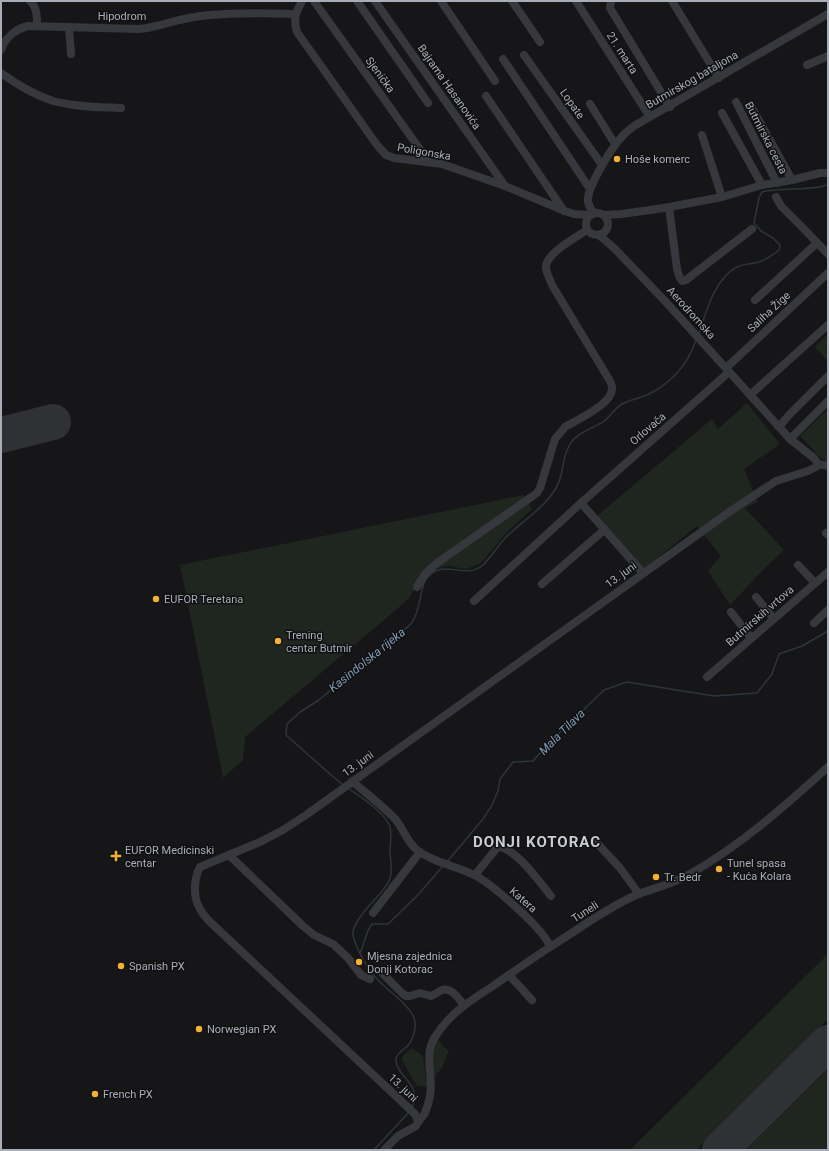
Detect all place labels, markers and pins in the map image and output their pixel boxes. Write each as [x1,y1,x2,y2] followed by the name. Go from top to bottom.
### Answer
[625,153,690,166] place label: Hoše komerc
[612,154,622,164] marker: Hoše komerc
[164,593,243,606] place label: EUFOR Teretana
[151,594,161,604] marker: EUFOR Teretana
[286,629,353,655] place label: Trening centar Butmir
[273,636,283,646] marker: Trening centar Butmir
[125,844,214,870] place label: EUFOR Medicinski centar
[110,850,122,862] marker: EUFOR Medicinski centar
[727,857,791,883] place label: Tunel spasa - Kuća Kolara
[714,864,724,874] marker: Tunel spasa - Kuća Kolara
[664,871,702,884] place label: Tr. Bedr
[651,872,661,882] marker: Tr. Bedr
[367,950,452,976] place label: Mjesna zajednica Donji Kotorac
[354,957,364,967] marker: Mjesna zajednica Donji Kotorac
[129,960,185,973] place label: Spanish PX
[116,961,126,971] marker: Spanish PX
[207,1023,276,1036] place label: Norwegian PX
[194,1024,204,1034] marker: Norwegian PX
[103,1088,153,1101] place label: French PX
[90,1089,100,1099] marker: French PX

